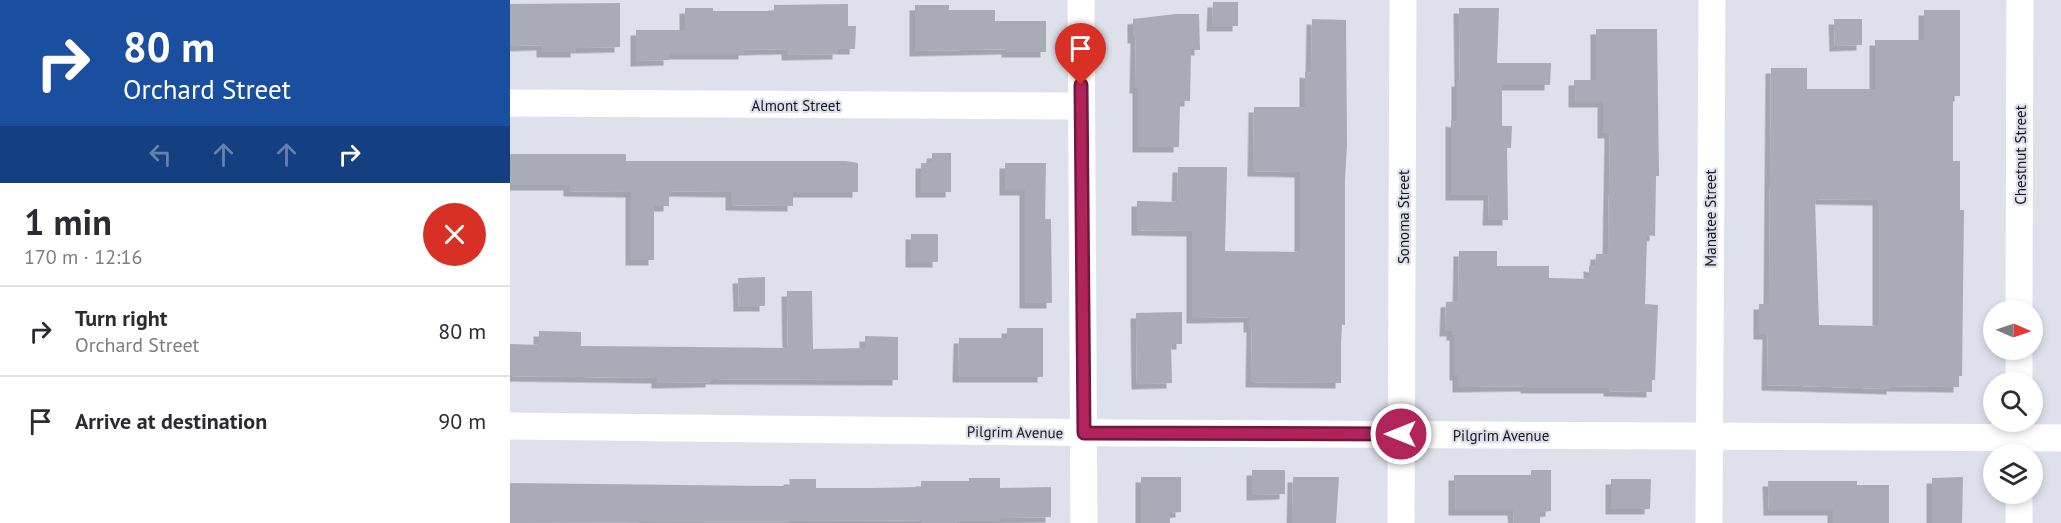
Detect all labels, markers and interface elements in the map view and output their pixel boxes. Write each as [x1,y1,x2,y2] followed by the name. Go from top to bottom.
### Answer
[123,19,215,74] text: 80 m
[1055,23,1106,85] pin
[24,24,102,102] icon: right
[1064,32,1097,65] icon: arrive
[123,72,291,106] text: Orchard Street
[752,96,840,115] street label: Almont Street
[2011,105,2030,205] street label: Chestnut Street
[144,138,177,171] icon: left
[207,138,240,171] icon: ahead
[270,138,303,171] icon: ahead
[333,138,366,171] icon: right
[1701,169,1720,267] street label: Manatee Street
[1394,170,1413,264] street label: Sonoma Street
[24,198,112,245] text: 1 min
[423,203,486,266] button: close
[24,244,142,270] text: 170 m · 12:16
[1983,300,2043,360] north arrow
[1983,300,2043,504] map controls
[75,304,167,332] text: Turn right
[24,315,57,348] icon: right
[438,317,486,345] text: 80 m
[75,332,199,358] text: Orchard Street
[1983,372,2043,432] button: search
[1369,402,1433,466] position arrow
[24,405,57,438] icon: arrive
[75,407,267,435] text: Arrive at destination
[438,407,486,435] text: 90 m
[967,422,1063,442] street label: Pilgrim Avenue
[1453,426,1549,445] street label: Pilgrim Avenue
[1983,444,2043,504] button: layers

